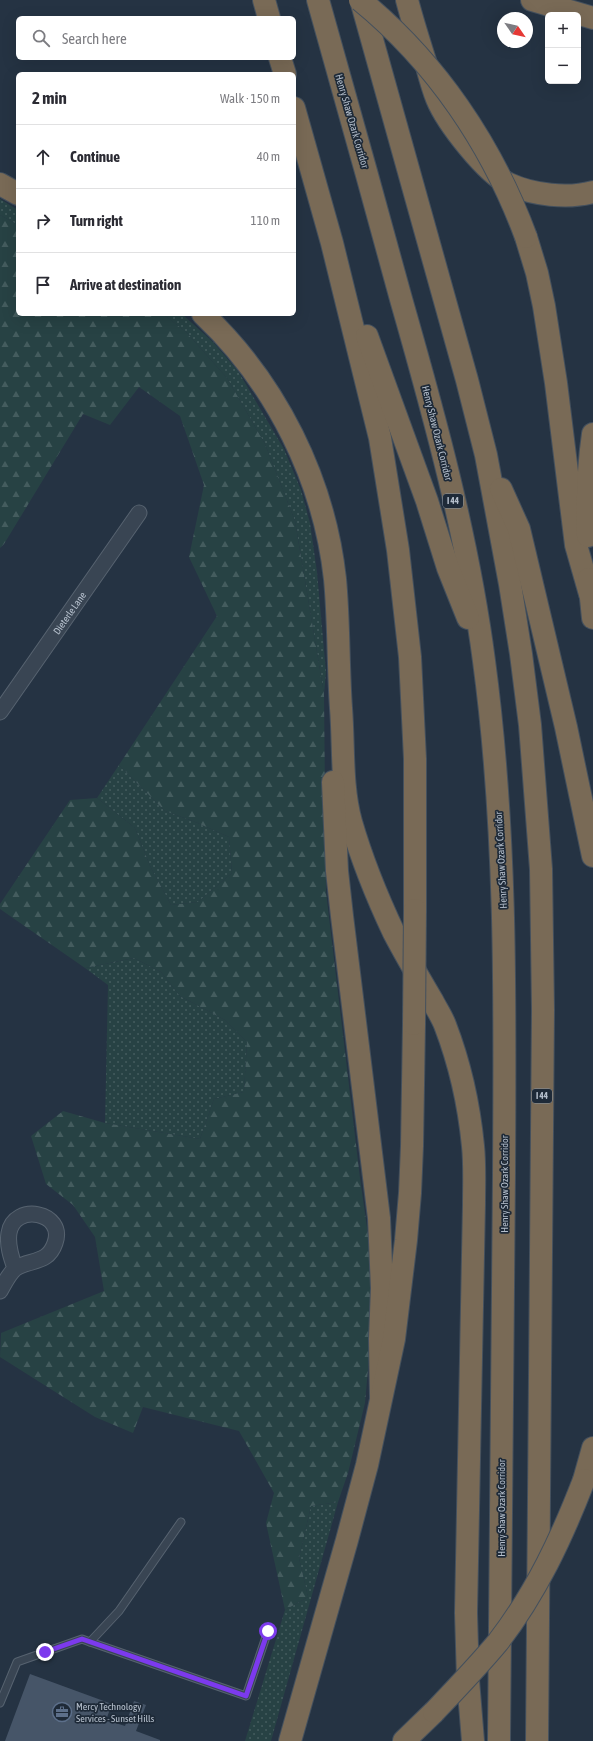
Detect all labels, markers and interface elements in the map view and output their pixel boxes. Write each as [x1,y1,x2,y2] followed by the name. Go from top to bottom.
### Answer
[497,12,533,48] north arrow
[545,12,581,84] map controls
[545,12,581,48] button: +
[16,16,296,60] search box
[30,27,52,49] icon: search
[62,30,127,47] text: Search here
[545,48,581,84] button: −
[333,73,371,170] street label: Henry Shaw Ozark Corridor
[32,88,67,108] text: 2 min
[220,91,280,106] text: Walk · 150 m
[32,146,54,168] icon: ahead
[70,148,120,165] text: Continue
[257,149,280,164] text: 40 m
[32,210,54,232] icon: right
[70,212,123,229] text: Turn right
[251,213,280,228] text: 110 m
[32,274,54,296] icon: arrive
[70,276,181,293] text: Arrive at destination
[420,384,454,483] street label: Henry Shaw Ozark Corridor
[443,494,463,508] road number: I 44
[51,589,88,636] street label: Dieterle Lane
[493,810,509,909] street label: Henry Shaw Ozark Corridor
[532,1089,552,1103] road number: I 44
[499,1134,510,1233] street label: Henry Shaw Ozark Corridor
[496,1458,507,1557] street label: Henry Shaw Ozark Corridor
[259,1622,277,1640] route start
[36,1643,54,1661] route end
[51,1701,73,1723] office icon: Mercy Technology Services - Sunset Hills
[76,1701,155,1724] place label: Mercy Technology Services - Sunset Hills

